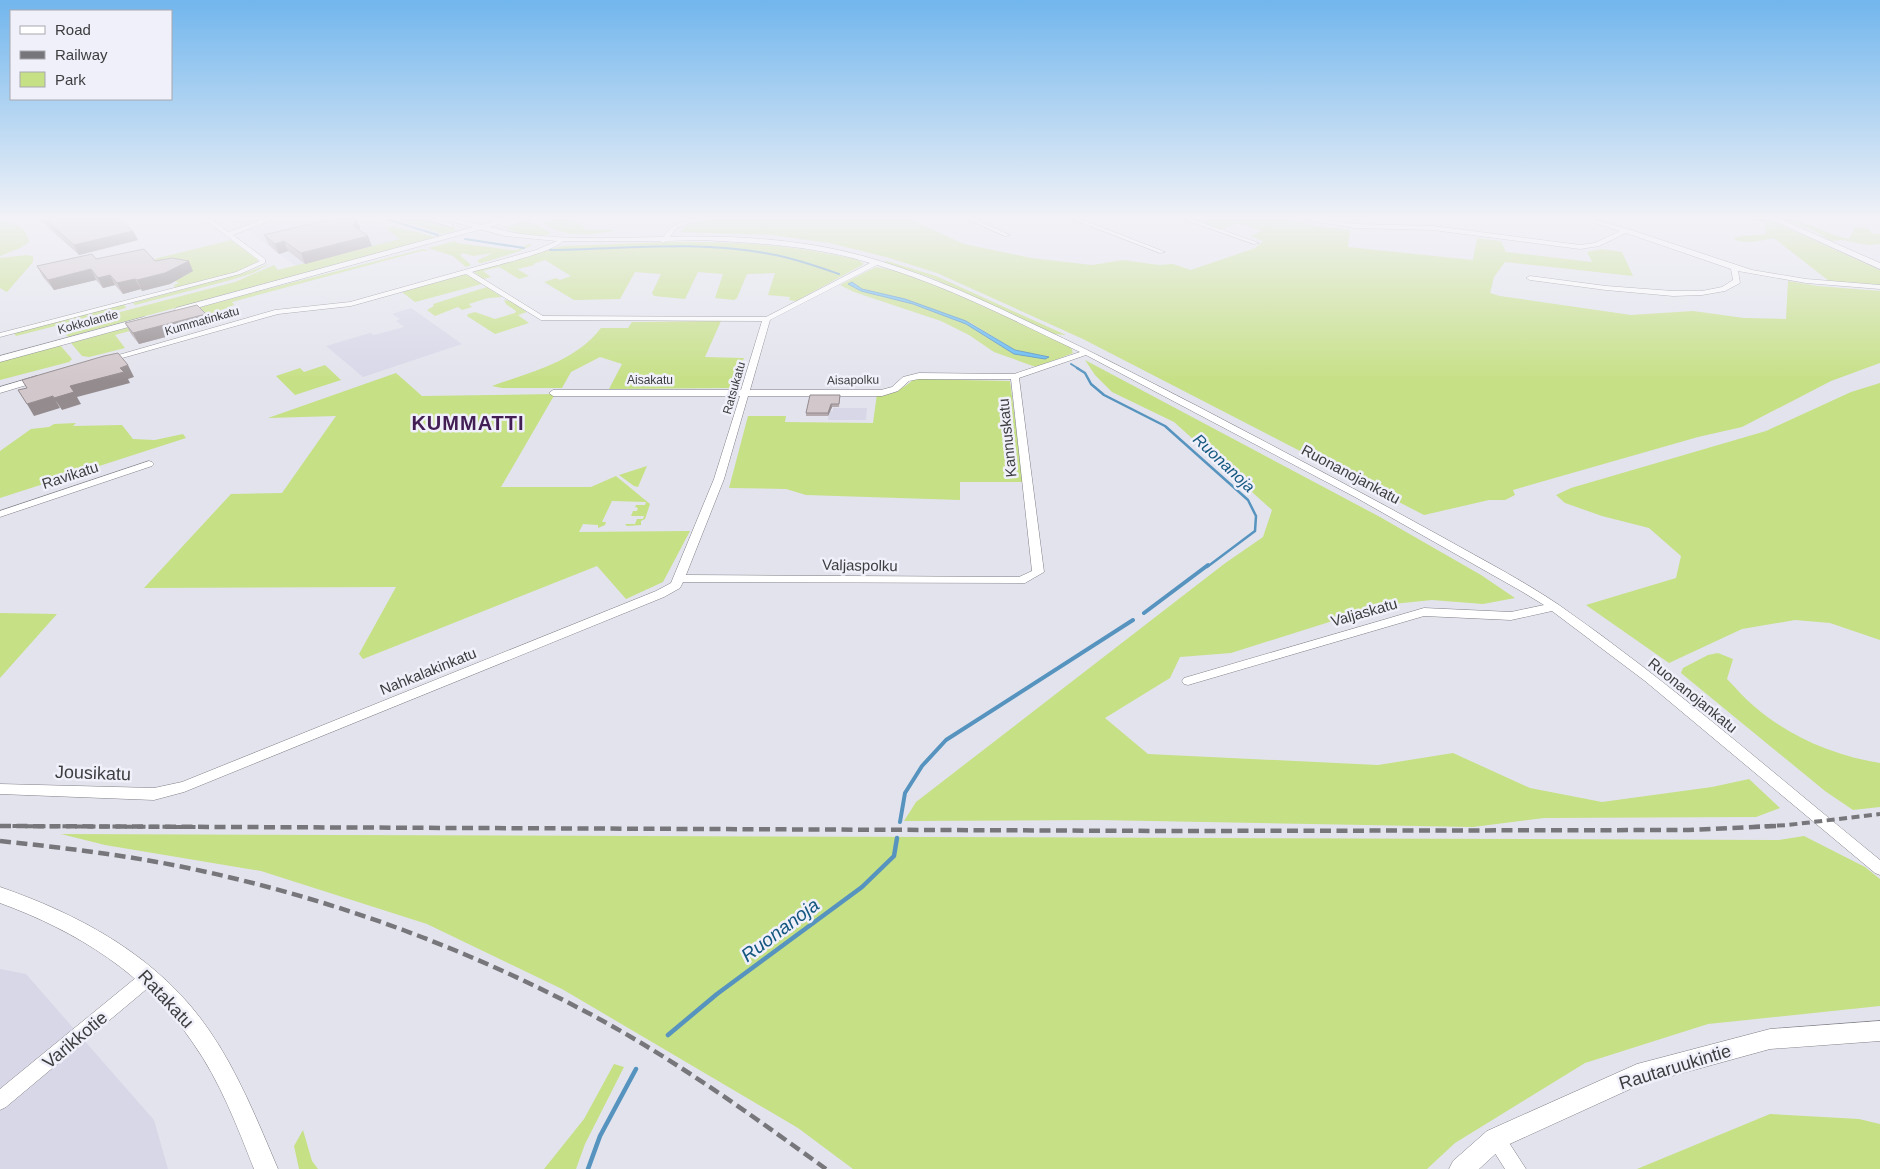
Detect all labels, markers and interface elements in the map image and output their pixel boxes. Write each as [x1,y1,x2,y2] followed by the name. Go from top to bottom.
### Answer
[10,10,172,100] legend
[55,21,91,38] text: Road
[55,46,108,63] text: Railway
[55,71,86,88] text: Park
[163,304,241,338] street label: Kummatinkatu
[56,307,120,337] street label: Kokkolantie
[720,360,748,416] street label: Ratsukatu
[627,373,673,387] street label: Aisakatu
[827,373,879,387] street label: Aisapolku
[994,398,1020,478] street label: Kannuskatu
[411,412,525,434] district label: KUMMATTI
[1190,430,1258,496] water label: Ruonanoja
[1299,441,1403,507] street label: Ruonanojankatu
[40,458,100,492] street label: Ravikatu
[822,556,898,574] street label: Valjaspolku
[1329,594,1399,630] street label: Valjaskatu
[377,644,479,698] street label: Nahkalakinkatu
[1645,654,1741,736] street label: Ruonanojankatu
[55,762,131,784] street label: Jousikatu
[737,894,823,966] water label: Ruonanoja
[134,966,198,1032] street label: Ratakatu
[39,1007,111,1073] street label: Varikkotie
[1617,1040,1733,1094] street label: Rautaruukintie

